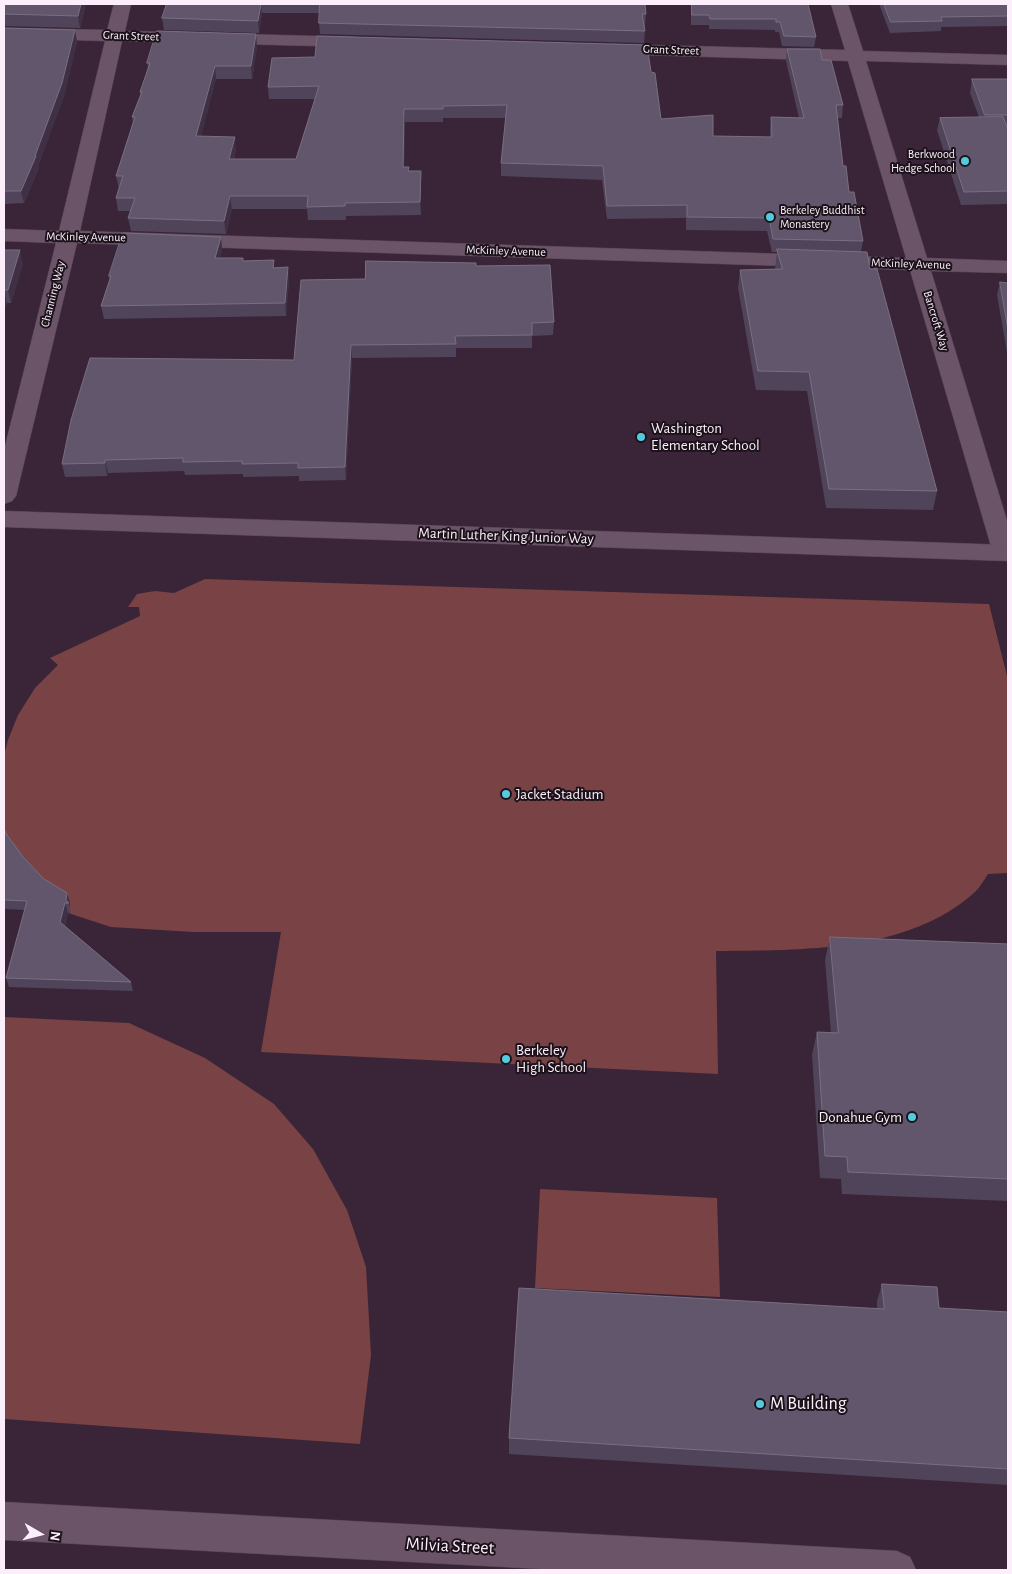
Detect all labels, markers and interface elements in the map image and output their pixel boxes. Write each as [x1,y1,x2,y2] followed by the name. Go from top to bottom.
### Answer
[103,28,159,44] street label: Grant Street
[643,42,699,58] street label: Grant Street
[891,147,955,175] place label: Berkwood Hedge School
[959,155,971,167] marker: Berkwood Hedge School
[780,203,865,231] place label: Berkeley Buddhist Monastery
[764,211,776,223] marker: Berkeley Buddhist Monastery
[46,229,126,245] street label: McKinley Avenue
[466,242,546,260] street label: McKinley Avenue
[871,255,951,273] street label: McKinley Avenue
[38,259,68,329] street label: Channing Way
[920,289,952,353] street label: Bancroft Way
[651,419,760,454] place label: Washington Elementary School
[635,431,647,443] marker: Washington Elementary School
[418,524,594,548] street label: Martin Luther King Junior Way
[516,785,603,803] place label: Jacket Stadium
[500,788,512,800] marker: Jacket Stadium
[516,1041,586,1076] place label: Berkeley High School
[500,1053,512,1065] marker: Berkeley High School
[818,1108,902,1126] place label: Donahue Gym
[906,1111,918,1123] marker: Donahue Gym
[770,1393,847,1415] place label: M Building
[754,1398,766,1410] marker: M Building
[15,1509,65,1559] north arrow
[47,1530,62,1542] text: N
[405,1533,495,1559] street label: Milvia Street

